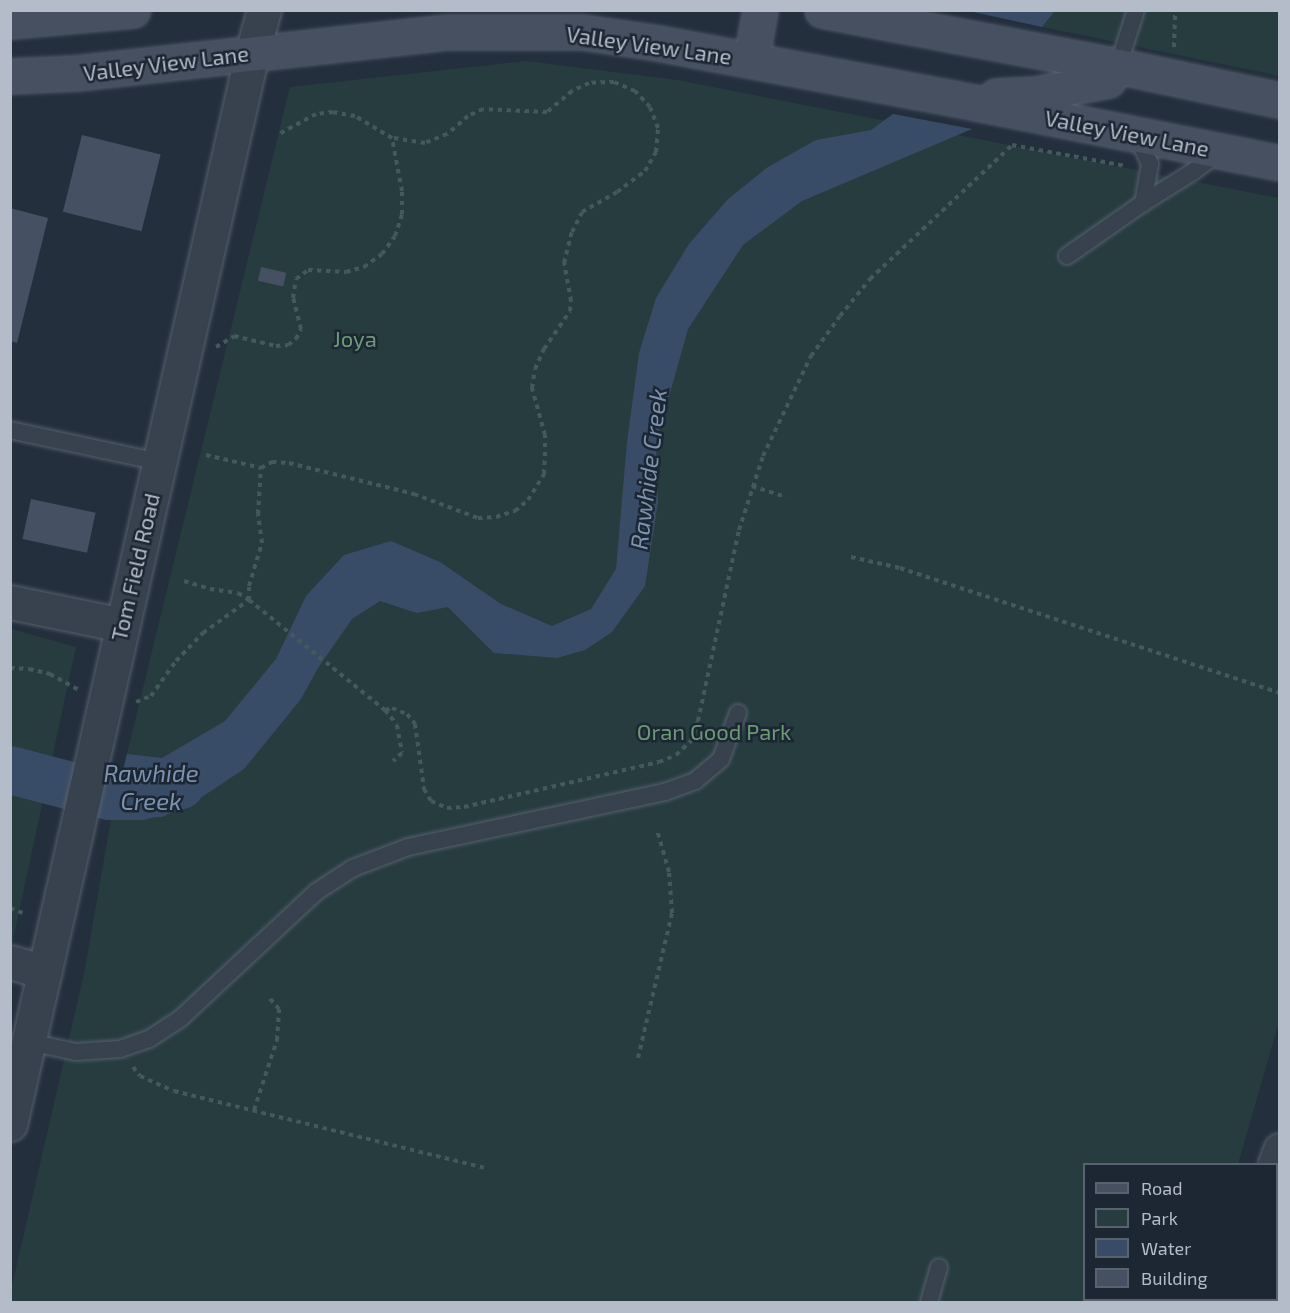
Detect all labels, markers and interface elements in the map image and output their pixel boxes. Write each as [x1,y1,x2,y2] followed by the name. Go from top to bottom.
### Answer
[564,20,734,70] street label: Valley View Lane
[81,40,251,86] street label: Valley View Lane
[1042,104,1212,162] street label: Valley View Lane
[333,326,377,352] park label: Joya
[624,387,672,551] water label: Rawhide Creek
[105,491,165,643] street label: Tom Field Road
[637,719,791,745] park label: Oran Good Park
[103,759,199,815] water label: Rawhide Creek
[1083,1163,1278,1301] legend
[1141,1177,1182,1199] text: Road
[1141,1207,1178,1229] text: Park
[1141,1237,1191,1259] text: Water
[1141,1267,1208,1289] text: Building

